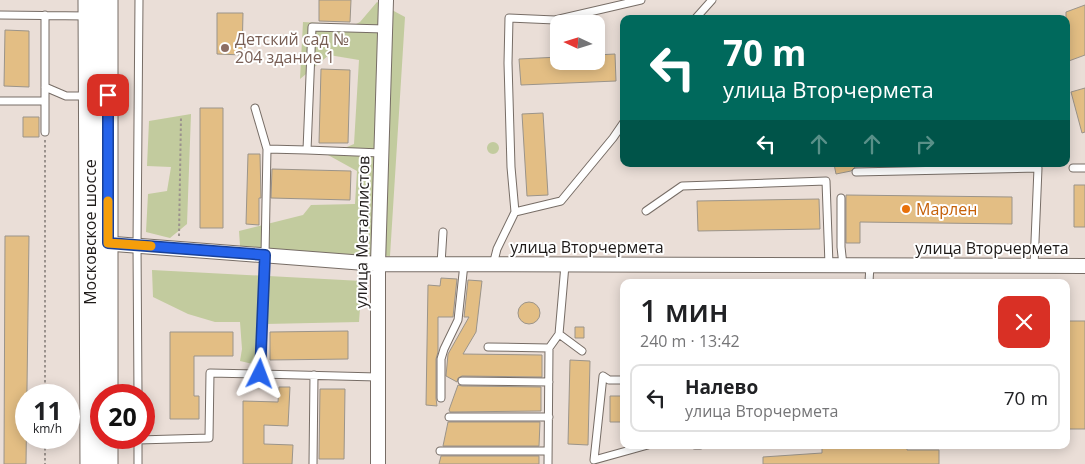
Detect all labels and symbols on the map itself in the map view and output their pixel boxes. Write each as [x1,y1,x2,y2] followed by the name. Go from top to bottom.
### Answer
[550,15,605,70] north arrow
[235,28,349,68] place label: Детский сад № 204 здание 1
[219,42,231,54] marker: Детский сад № 204 здание 1
[87,74,129,116] pin
[350,155,374,309] street label: улица Металлистов
[79,159,101,305] street label: Московское шоссе
[916,198,977,220] place label: Марлен
[900,203,912,215] marker: Марлен
[510,236,664,258] street label: улица Вторчермета
[915,237,1069,259] street label: улица Вторчермета
[233,347,285,399] position arrow
[90,384,155,449] speed limit sign: 20

